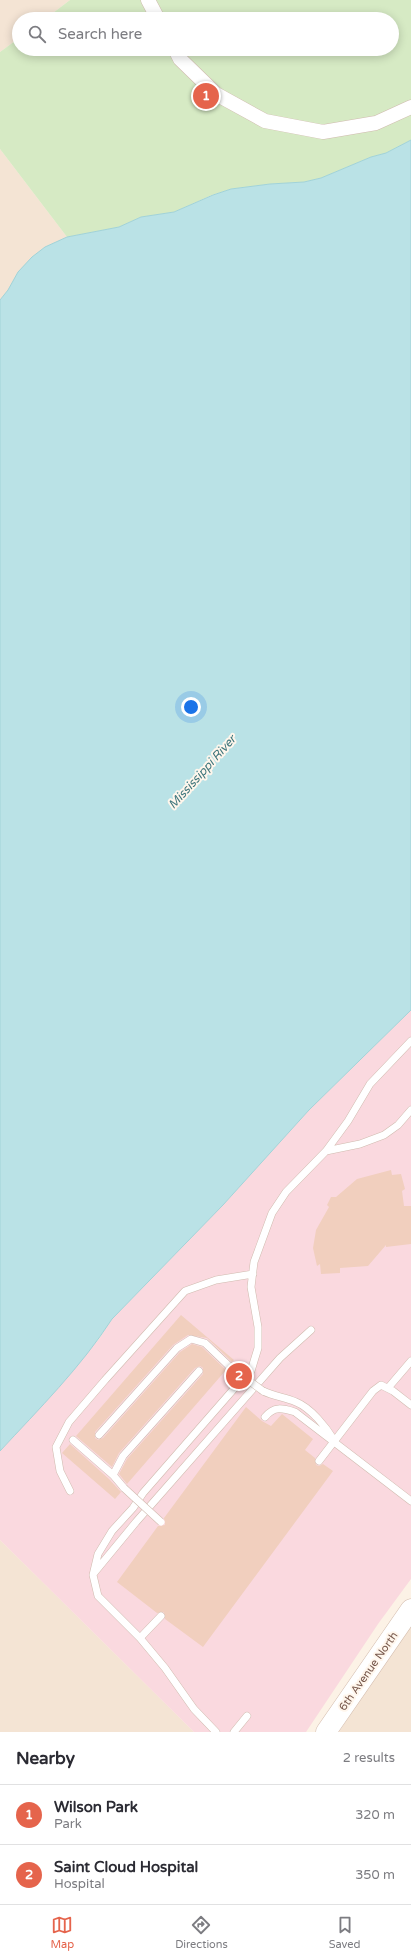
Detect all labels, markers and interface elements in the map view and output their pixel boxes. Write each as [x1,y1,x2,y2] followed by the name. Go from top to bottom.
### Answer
[12,12,399,56] search box
[26,23,48,45] icon: search
[58,25,142,43] text: Search here
[193,81,219,111] pin: 1
[181,697,201,717] your location
[165,731,240,812] water label: Mississippi River
[226,1361,252,1391] pin: 2
[336,1629,401,1713] street label: 6th Avenue North
[16,1748,75,1769] text: Nearby
[343,1750,395,1766] text: 2 results
[54,1798,138,1816] text: Wilson Park
[25,1807,33,1823] text: 1
[355,1807,395,1823] text: 320 m
[54,1816,82,1832] text: Park
[54,1858,198,1876] text: Saint Cloud Hospital
[25,1867,33,1883] text: 2
[355,1867,395,1883] text: 350 m
[54,1876,105,1892] text: Hospital
[50,1914,74,1951] tab: Map
[175,1914,228,1951] tab: Directions
[329,1914,361,1951] tab: Saved

